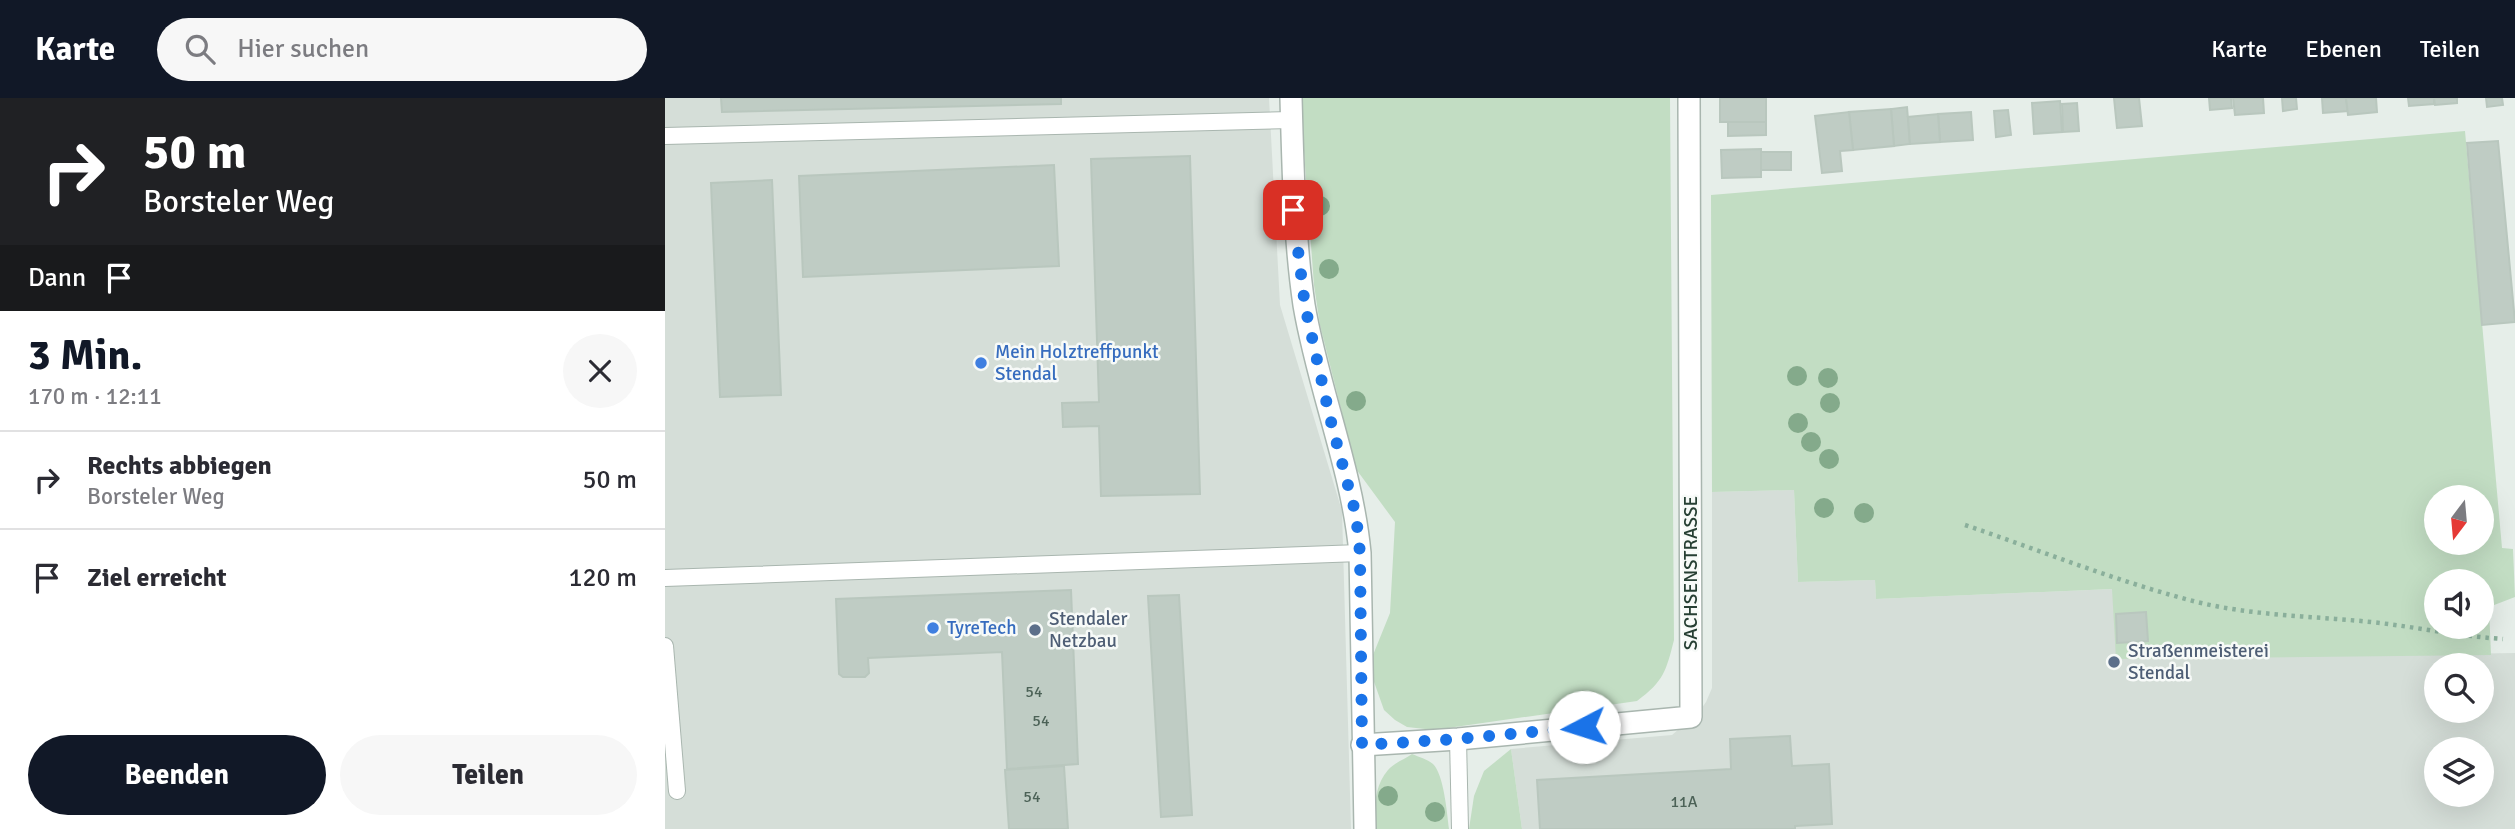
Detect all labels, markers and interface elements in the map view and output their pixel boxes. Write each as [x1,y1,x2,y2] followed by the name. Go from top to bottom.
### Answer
[157,18,647,81] search box
[35,29,115,70] text: Karte
[181,30,219,68] icon: search
[237,33,369,65] text: Hier suchen
[2211,34,2267,64] text: Karte
[2305,34,2382,64] text: Ebenen
[2420,34,2480,64] text: Teilen
[143,122,246,182] text: 50 m
[28,126,119,217] icon: right
[1263,180,1323,240] pin
[143,182,334,221] text: Borsteler Weg
[1274,191,1312,229] icon: arrive
[100,259,138,297] icon: arrive
[28,262,86,294] text: Dann
[28,330,142,381] text: 3 Min.
[563,334,637,408] button: close
[995,340,1159,386] place label: Mein Holztreffpunkt Stendal
[973,355,989,371] marker: Mein Holztreffpunkt Stendal
[28,382,162,411] text: 170 m · 12:11
[87,450,272,482] text: Rechts abbiegen
[28,461,66,499] icon: right
[582,464,637,496] text: 50 m
[87,482,225,511] text: Borsteler Weg
[2424,485,2494,555] north arrow
[2424,485,2494,807] map controls
[1679,496,1703,650] street label: SACHSENSTRASSE
[28,559,66,597] icon: arrive
[87,562,227,594] text: Ziel erreicht
[568,562,637,594] text: 120 m
[2424,569,2494,639] button: sound
[1049,607,1128,653] place label: Stendaler Netzbau
[947,616,1017,640] place label: TyreTech
[925,620,941,636] marker: TyreTech
[1027,622,1043,638] marker: Stendaler Netzbau
[2128,639,2269,685] place label: Straßenmeisterei Stendal
[2424,653,2494,723] button: search
[2106,654,2122,670] marker: Straßenmeisterei Stendal
[1025,682,1043,702] house number: 54
[1547,690,1621,764] position arrow
[1032,711,1050,731] house number: 54
[28,735,326,815] button: Beenden
[340,735,637,815] button: Teilen
[2424,737,2494,807] button: layers
[1023,787,1041,807] house number: 54
[1670,792,1698,812] house number: 11A

